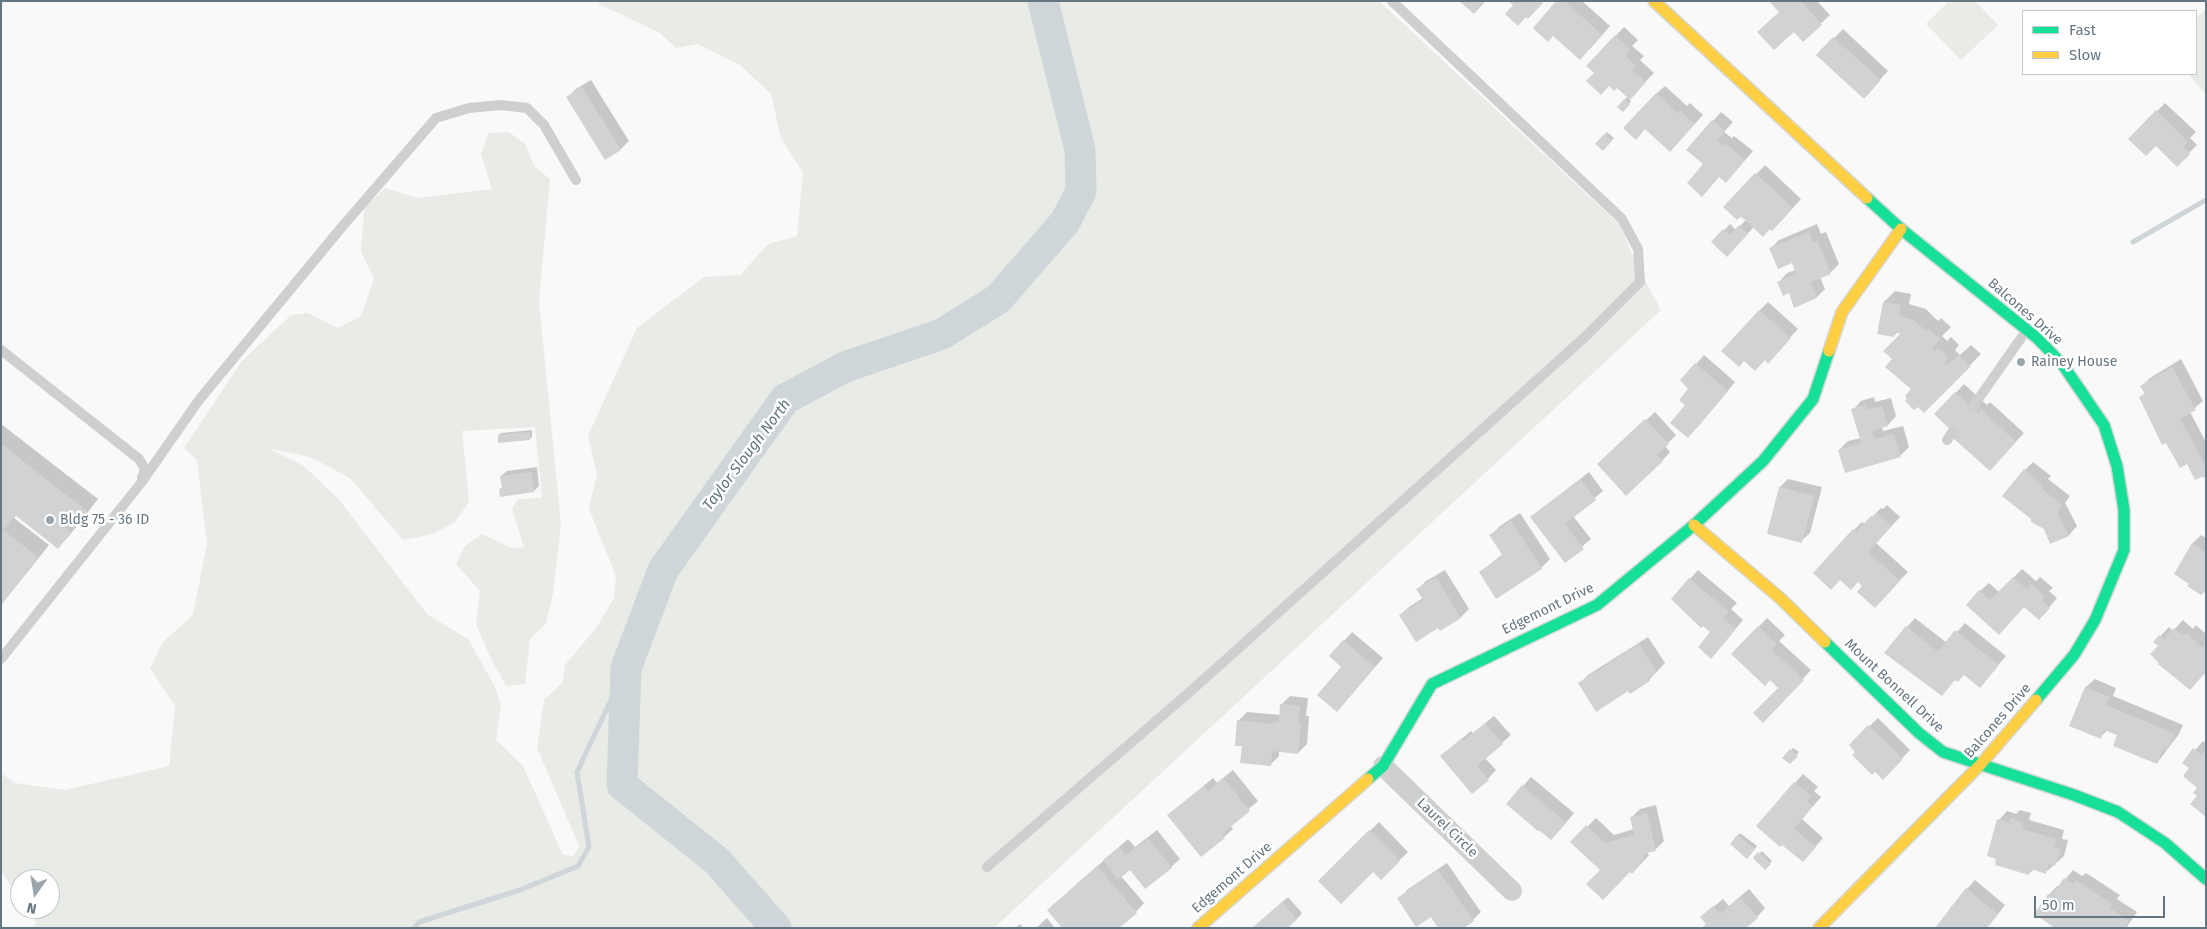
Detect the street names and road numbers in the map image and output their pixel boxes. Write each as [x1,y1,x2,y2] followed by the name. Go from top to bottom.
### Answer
[1984,275,2066,349] street label: Balcones Drive
[1499,579,1597,639] street label: Edgemont Drive
[1841,636,1947,736] street label: Mount Bonnell Drive
[1961,680,2035,762] street label: Balcones Drive
[1413,795,1481,861] street label: Laurel Circle
[1189,839,1275,917] street label: Edgemont Drive

